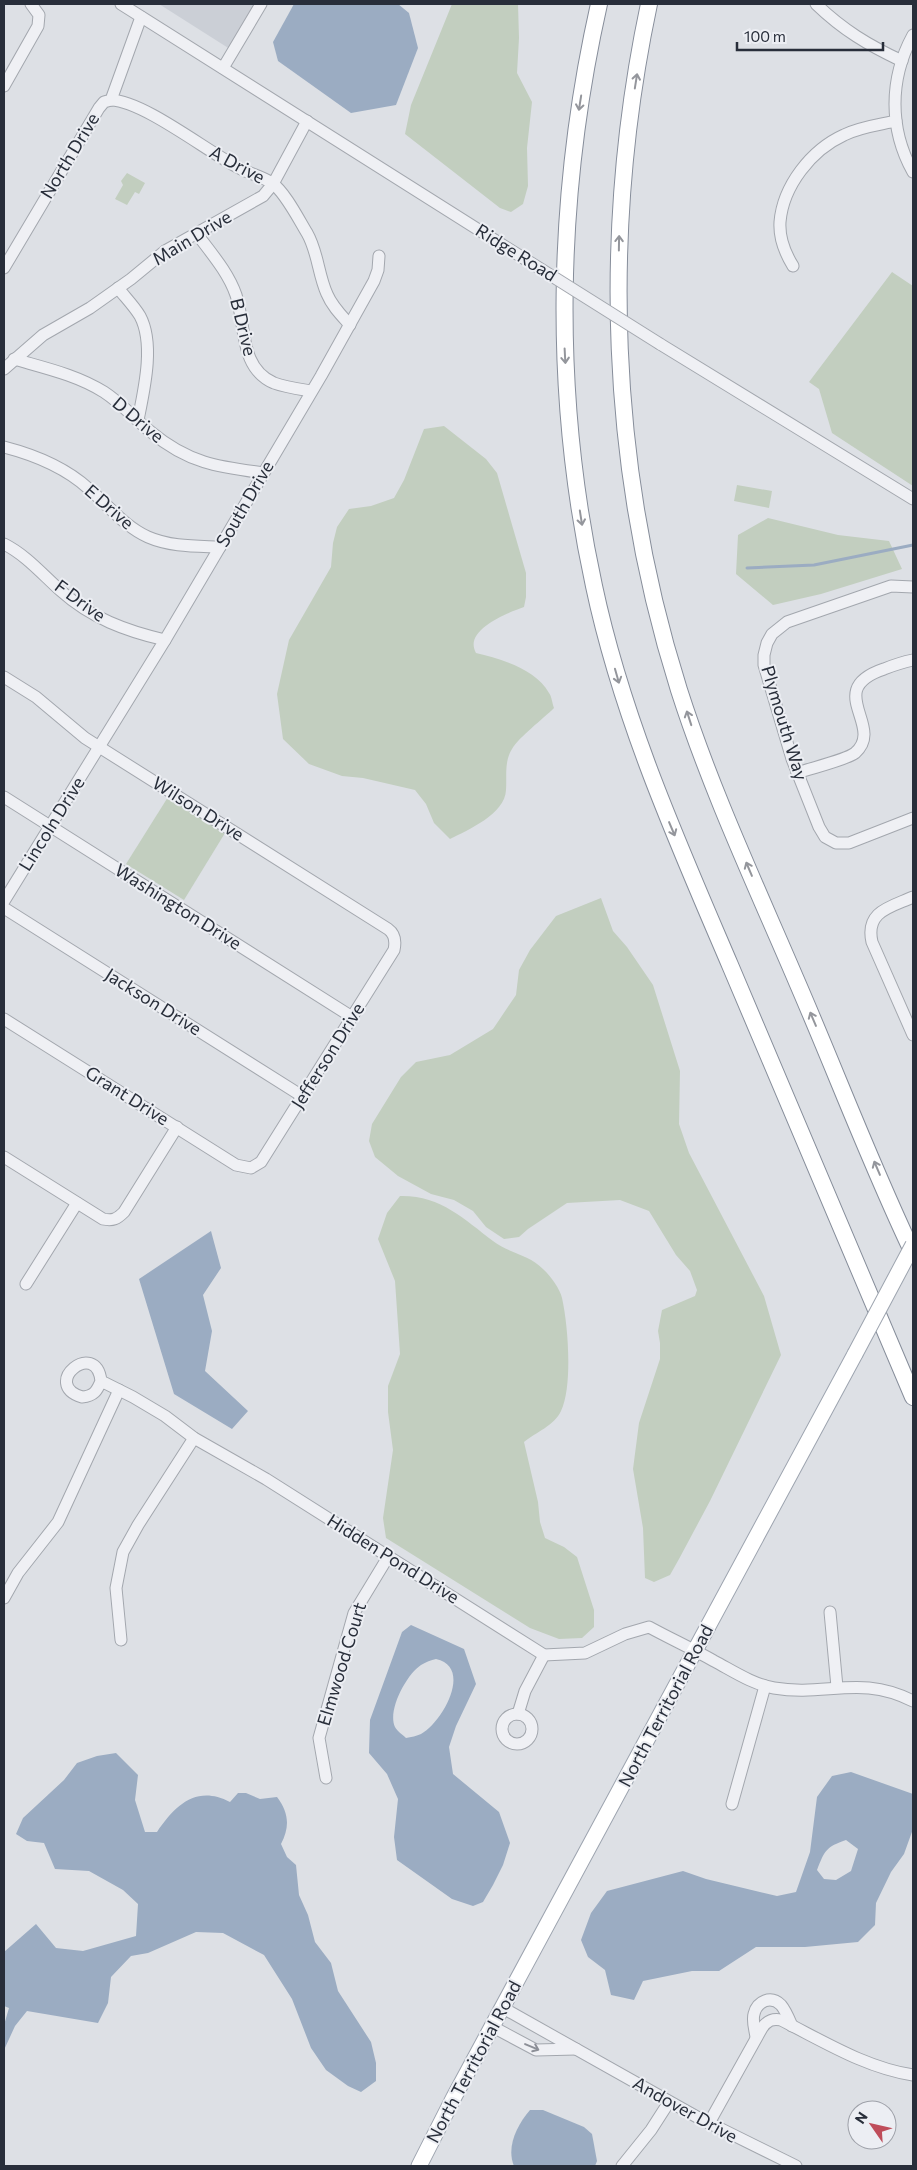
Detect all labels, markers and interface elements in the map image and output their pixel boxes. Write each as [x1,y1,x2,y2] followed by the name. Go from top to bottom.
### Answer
[737,20,883,52] scale bar
[744,27,786,45] text: 100 m
[631,73,641,89] one-way arrow
[574,95,584,111] one-way arrow
[35,109,103,202] street label: North Drive
[206,140,269,188] street label: A Drive
[148,205,235,269] street label: Main Drive
[472,219,561,286] street label: Ridge Road
[614,235,623,251] one-way arrow
[226,296,262,358] street label: B Drive
[560,348,569,364] one-way arrow
[109,391,169,447] street label: D Drive
[211,456,278,551] street label: South Drive
[81,479,139,533] street label: E Drive
[577,510,587,526] one-way arrow
[51,574,110,626] street label: F Drive
[757,663,813,783] street label: Plymouth Way
[613,668,623,684] one-way arrow
[684,711,693,727] one-way arrow
[149,771,248,845] street label: Wilson Drive
[14,772,89,875] street label: Lincoln Drive
[668,821,678,836] one-way arrow
[111,858,246,954] street label: Washington Drive
[744,862,754,877] one-way arrow
[101,963,206,1039] street label: Jackson Drive
[286,999,368,1112] street label: Jefferson Drive
[807,1012,817,1027] one-way arrow
[82,1061,173,1129] street label: Grant Drive
[871,1161,881,1176] one-way arrow
[323,1509,464,1608] street label: Hidden Pond Drive
[312,1599,370,1728] street label: Elmwood Court
[613,1621,717,1790] street label: North Territorial Road
[421,1977,525,2146] street label: North Territorial Road
[524,2043,539,2053] one-way arrow
[629,2071,742,2147] street label: Andover Drive
[847,2100,897,2150] north arrow
[851,2108,871,2127] text: N

